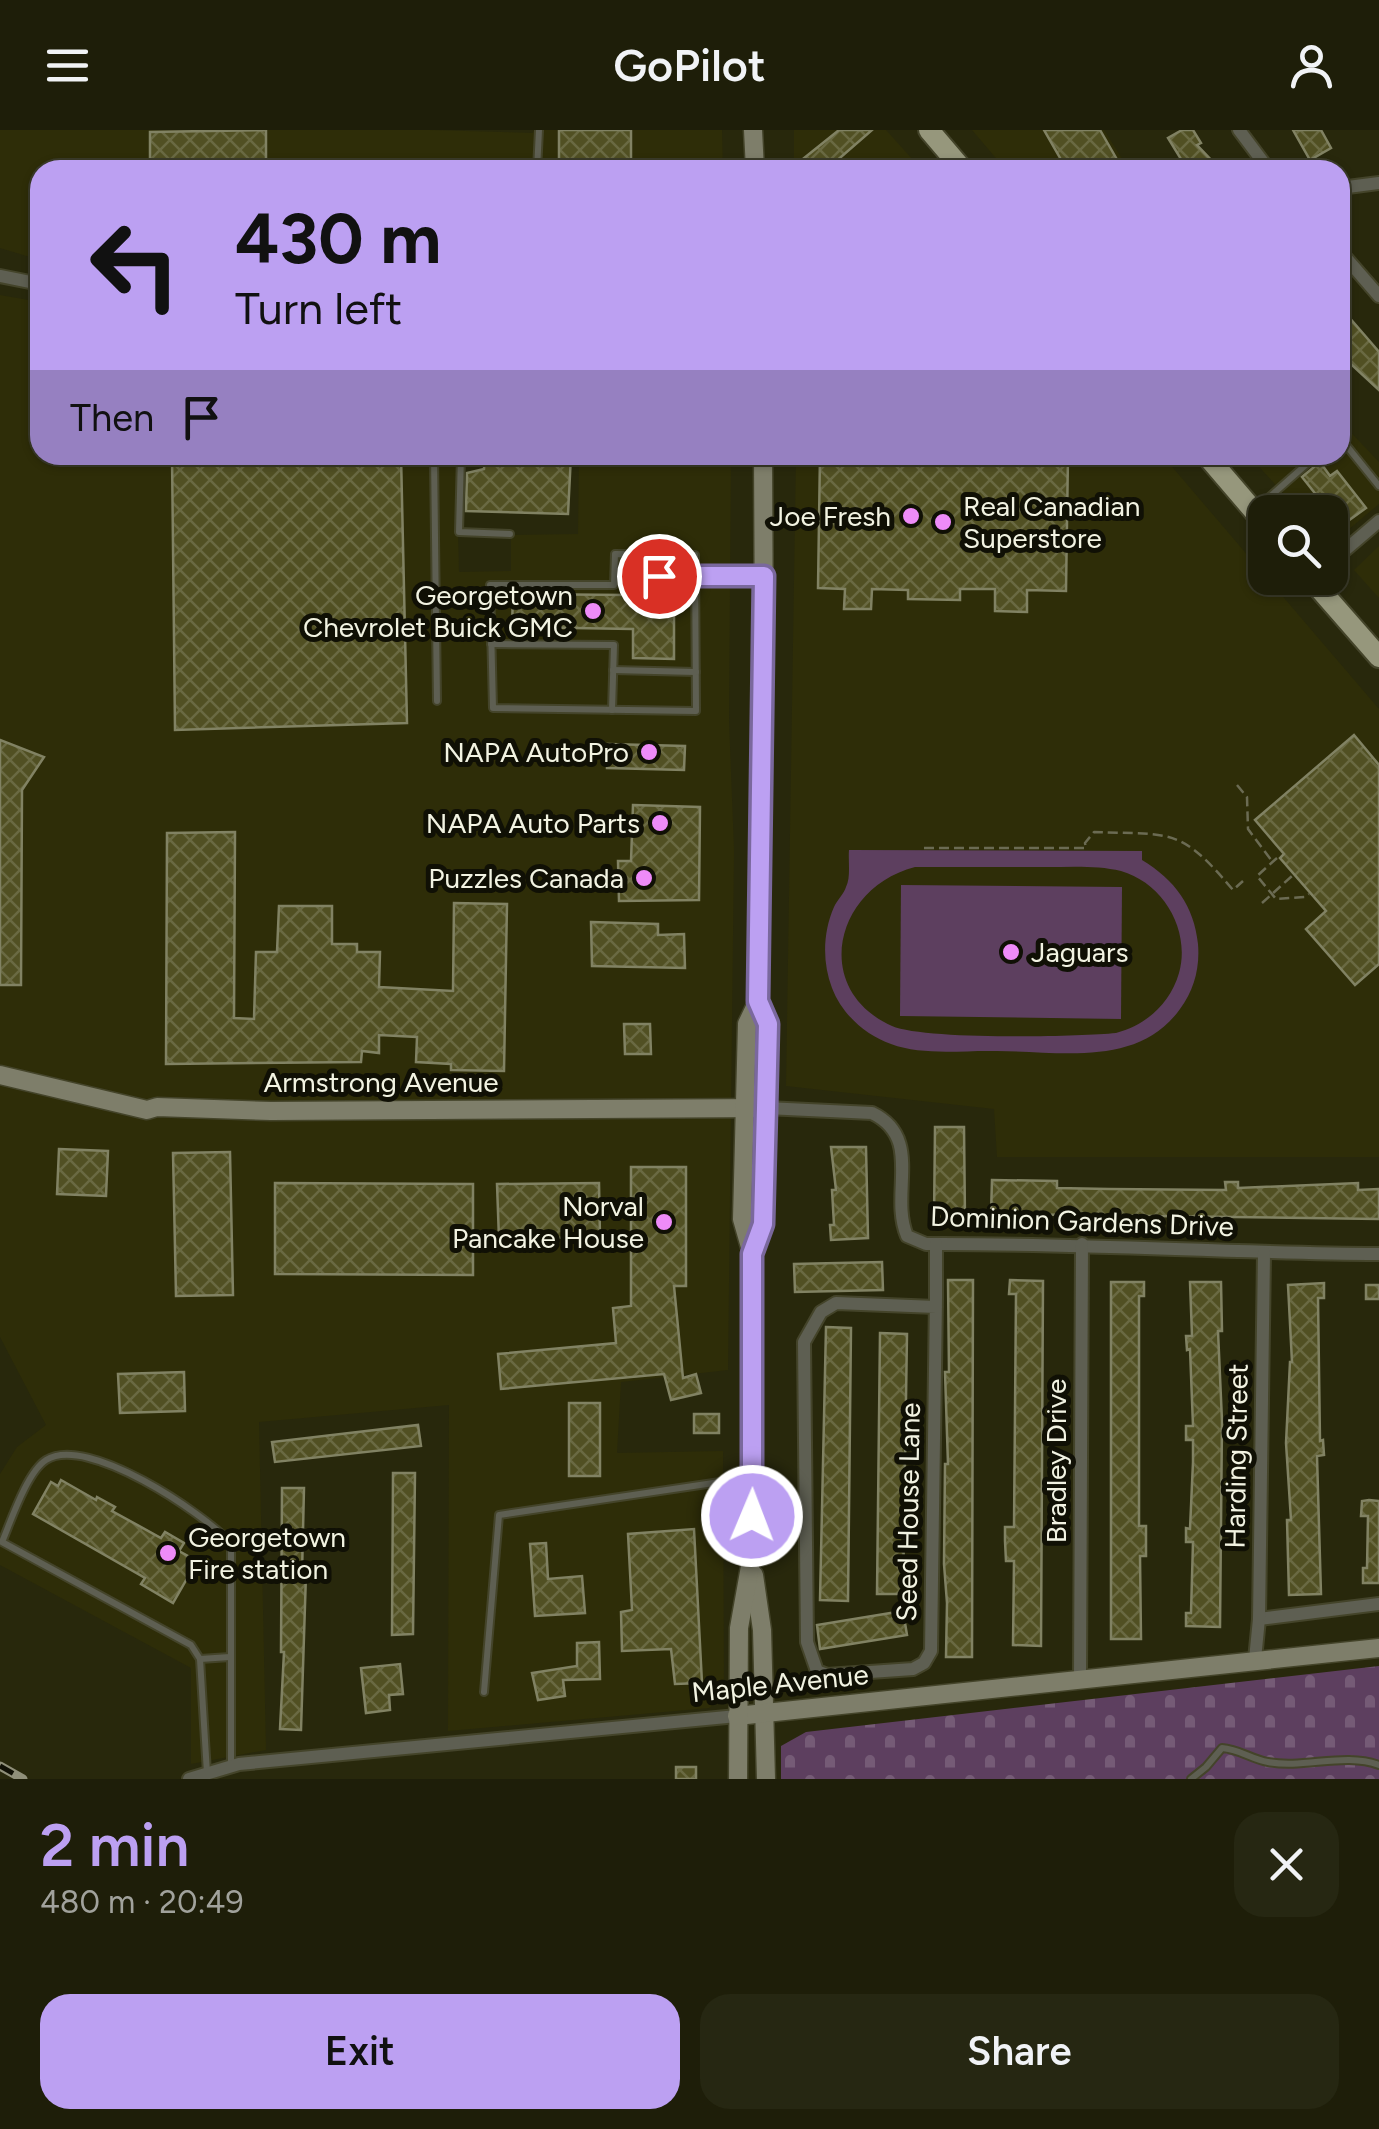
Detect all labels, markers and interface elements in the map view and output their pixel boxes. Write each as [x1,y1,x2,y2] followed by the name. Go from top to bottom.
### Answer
[40,38,95,93] icon: menu
[613,38,766,92] text: GoPilot
[1284,38,1339,93] icon: person
[235,196,441,281] text: 430 m
[70,200,200,330] icon: left
[235,281,402,335] text: Turn left
[174,390,229,445] icon: arrive
[70,395,154,441] text: Then
[963,489,1140,555] place label: Real Canadian Superstore
[1248,495,1348,595] map controls
[1248,495,1348,595] button: search
[770,499,891,533] place label: Joe Fresh
[900,505,922,527] marker: Joe Fresh
[932,511,954,533] marker: Real Canadian Superstore
[617,534,702,619] pin
[632,549,687,604] icon: arrive
[303,578,573,644] place label: Georgetown Chevrolet Buick GMC
[582,600,604,622] marker: Georgetown Chevrolet Buick GMC
[443,735,629,769] place label: NAPA AutoPro
[638,741,660,763] marker: NAPA AutoPro
[426,806,640,840] place label: NAPA Auto Parts
[649,812,671,834] marker: NAPA Auto Parts
[428,861,624,895] place label: Puzzles Canada
[633,867,655,889] marker: Puzzles Canada
[1031,935,1129,969] place label: Jaguars
[1000,941,1022,963] marker: Jaguars
[263,1065,499,1099] street label: Armstrong Avenue
[452,1189,644,1255] place label: Norval Pancake House
[930,1199,1234,1243] street label: Dominion Gardens Drive
[653,1211,675,1233] marker: Norval Pancake House
[1217,1363,1255,1549] street label: Harding Street
[1039,1379,1073,1543] street label: Bradley Drive
[889,1402,927,1622] street label: Seed House Lane
[700,1464,804,1568] position arrow
[188,1520,346,1586] place label: Georgetown Fire station
[157,1542,179,1564] marker: Georgetown Fire station
[690,1657,870,1709] street label: Maple Avenue
[40,1809,189,1881] text: 2 min
[1234,1812,1339,1917] button: close
[40,1883,244,1921] text: 480 m · 20:49
[40,1994,680,2109] button: Exit
[700,1994,1339,2109] button: Share

